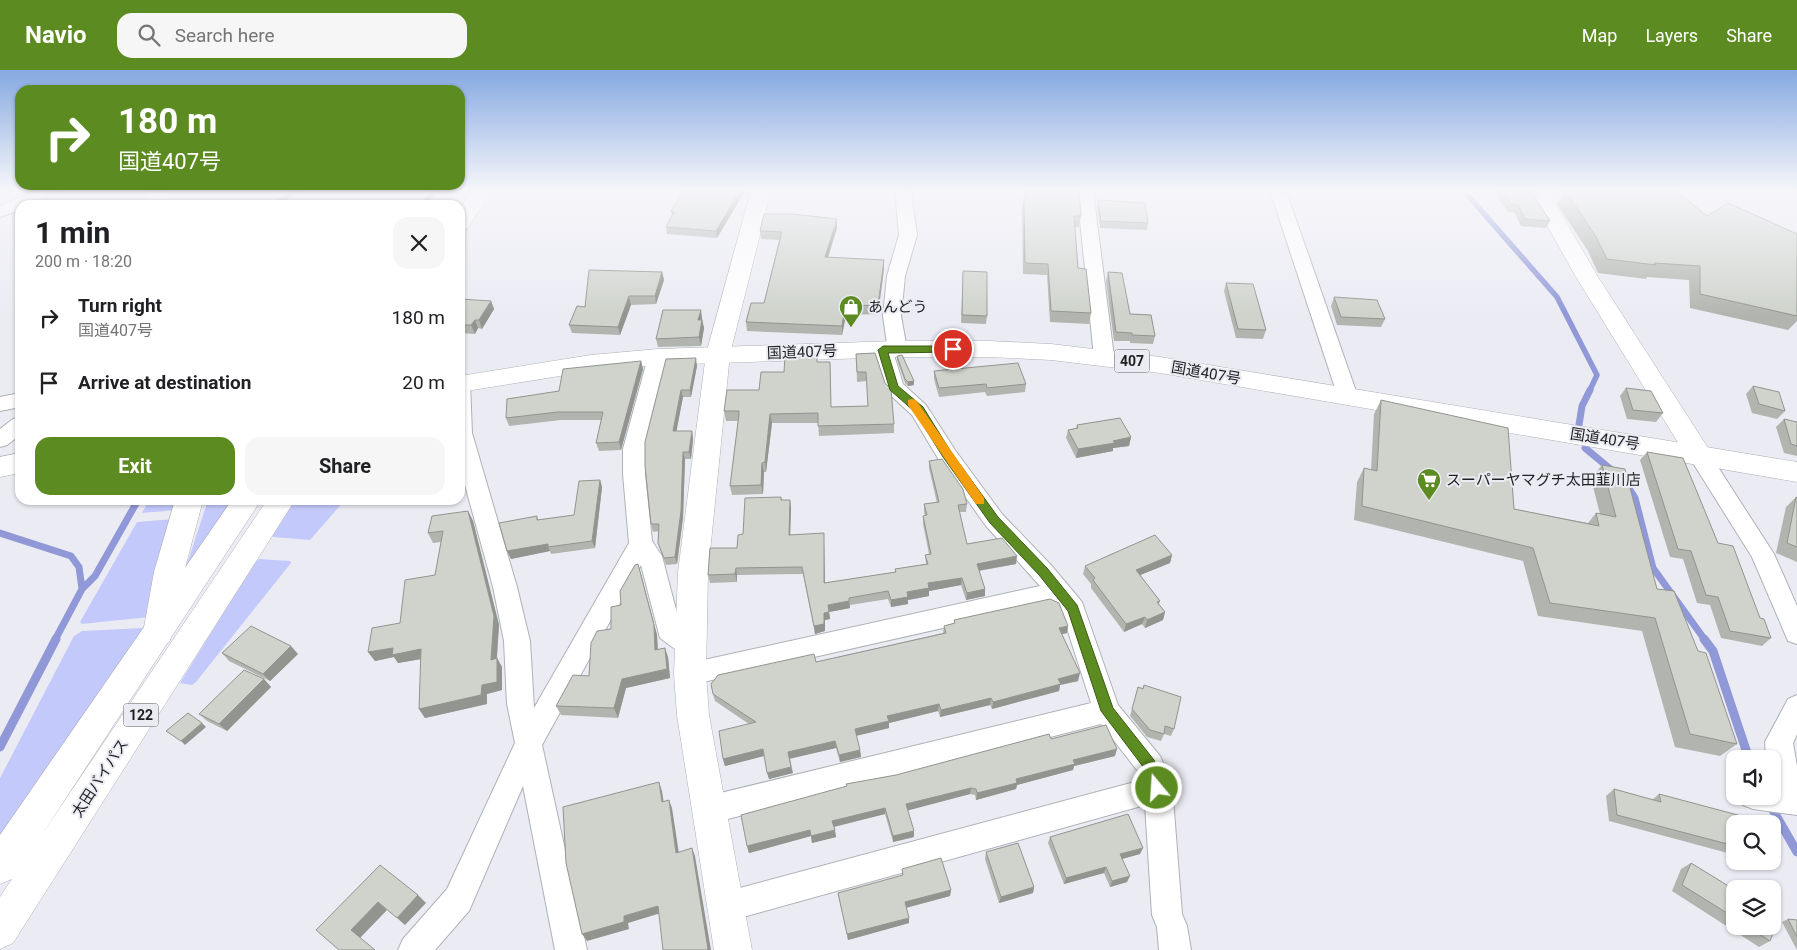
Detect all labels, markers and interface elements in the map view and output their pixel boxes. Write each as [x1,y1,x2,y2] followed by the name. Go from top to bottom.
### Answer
[117,13,467,58] search box
[25,21,87,49] text: Navio
[135,21,163,49] icon: search
[175,24,275,47] text: Search here
[1582,25,1617,46] text: Map
[1645,25,1698,46] text: Layers
[1726,25,1772,46] text: Share
[118,101,217,142] text: 180 m
[35,105,100,170] icon: right
[118,149,221,174] text: 国道407号
[35,215,110,250] text: 1 min
[393,217,445,269] button: close
[35,252,132,271] text: 200 m · 18:20
[78,294,162,317] text: Turn right
[838,294,864,328] shop icon: あんどう
[868,298,928,316] place label: あんどう
[35,304,63,332] icon: right
[392,306,445,329] text: 180 m
[78,321,153,340] text: 国道407号
[932,328,974,370] pin
[939,335,967,363] icon: arrive
[767,342,837,362] street label: 国道407号
[1114,350,1150,372] road number: 407
[1170,358,1242,388] street label: 国道407号
[35,369,63,397] icon: arrive
[78,371,251,394] text: Arrive at destination
[402,371,445,394] text: 20 m
[1569,425,1641,453] street label: 国道407号
[35,437,235,495] button: Exit
[245,437,445,495] button: Share
[1416,467,1442,501] supermarket icon: スーパーヤマグチ太田韮川店
[1446,471,1641,489] place label: スーパーヤマグチ太田韮川店
[124,704,158,726] road number: 122
[68,735,132,821] street label: 太田バイパス
[1726,750,1781,935] map controls
[1726,750,1781,805] button: sound
[1130,761,1182,813] position arrow
[1726,815,1781,870] button: search
[1726,880,1781,935] button: layers

